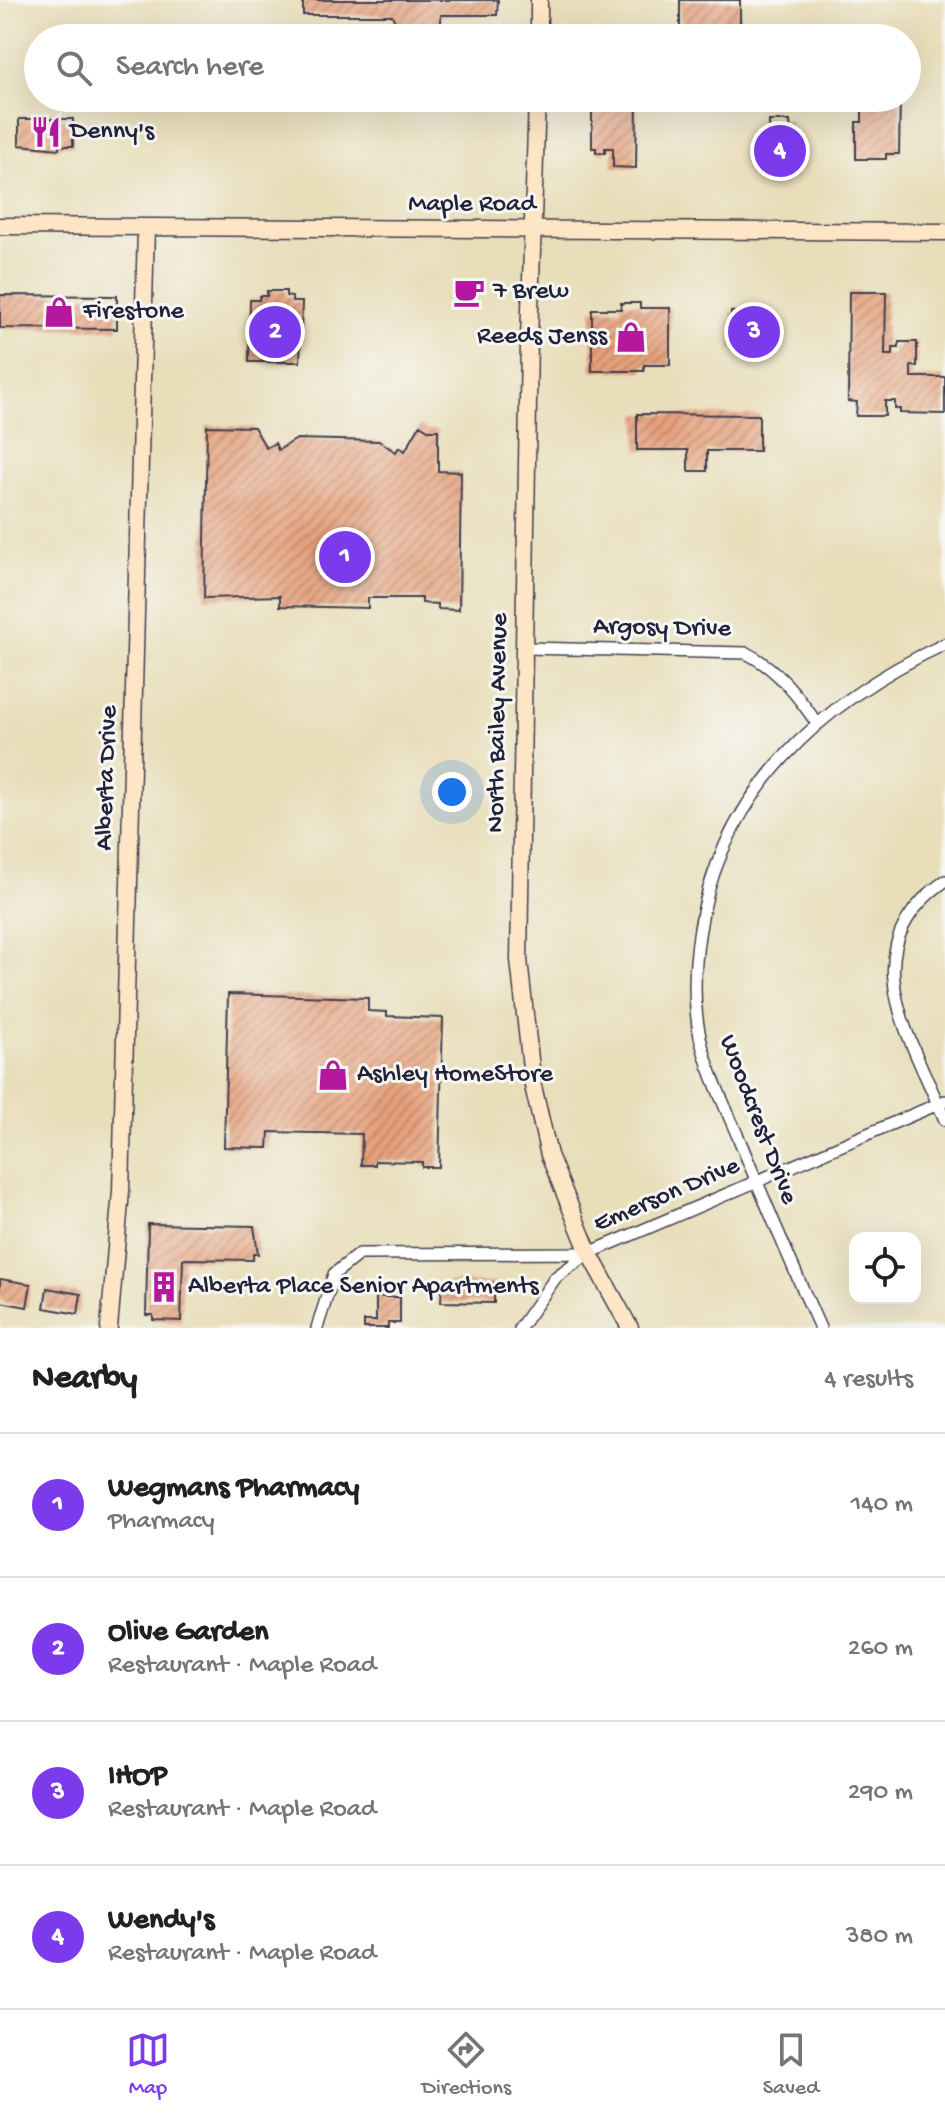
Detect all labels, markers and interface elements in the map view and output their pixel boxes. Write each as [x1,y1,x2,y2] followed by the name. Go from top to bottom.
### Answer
[24,24,921,112] search box
[52,46,96,90] icon: search
[116,51,264,86] text: Search here
[29,115,63,149] restaurant icon: Denny's
[68,117,155,148] place label: Denny's
[754,121,806,181] pin: 4
[408,190,537,221] street label: Maple Road
[452,275,486,309] cafe icon: 7 Brew
[492,277,569,308] place label: 7 Brew
[42,295,76,329] shop icon: Firestone
[82,297,185,328] place label: Firestone
[249,302,301,362] pin: 2
[728,302,780,362] pin: 3
[614,320,648,354] shop icon: Reeds Jenss
[477,322,608,353] place label: Reeds Jenss
[319,527,371,587] pin: 1
[482,612,516,833] street label: North Bailey Avenue
[593,612,732,646] street label: Argosy Drive
[90,704,126,851] street label: Alberta Drive
[432,772,472,812] your location
[710,1031,804,1210] street label: Woodcrest Drive
[316,1058,350,1092] shop icon: Ashley HomeStore
[357,1060,554,1091] place label: Ashley HomeStore
[589,1151,745,1241] street label: Emerson Drive
[849,1232,921,1304] map controls
[849,1232,921,1304] button: locate
[147,1270,181,1304] building icon: Alberta Place Senior Apartments
[188,1272,540,1303] place label: Alberta Place Senior Apartments
[32,1360,137,1400] text: Nearby
[824,1365,913,1396] text: 4 results
[108,1472,359,1507] text: Wegmans Pharmacy
[53,1490,63,1521] text: 1
[851,1490,913,1521] text: 140 m
[108,1507,214,1538] text: Pharmacy
[108,1616,269,1651] text: Olive Garden
[52,1634,64,1665] text: 2
[848,1634,913,1665] text: 260 m
[108,1651,376,1682] text: Restaurant · Maple Road
[108,1760,167,1795] text: IHOP
[51,1778,65,1809] text: 3
[848,1778,913,1809] text: 290 m
[108,1795,376,1826] text: Restaurant · Maple Road
[108,1904,214,1939] text: Wendy's
[52,1922,64,1953] text: 4
[846,1922,913,1953] text: 380 m
[108,1939,376,1970] text: Restaurant · Maple Road
[126,2028,170,2102] tab: Map
[422,2028,511,2102] tab: Directions
[763,2028,819,2102] tab: Saved

